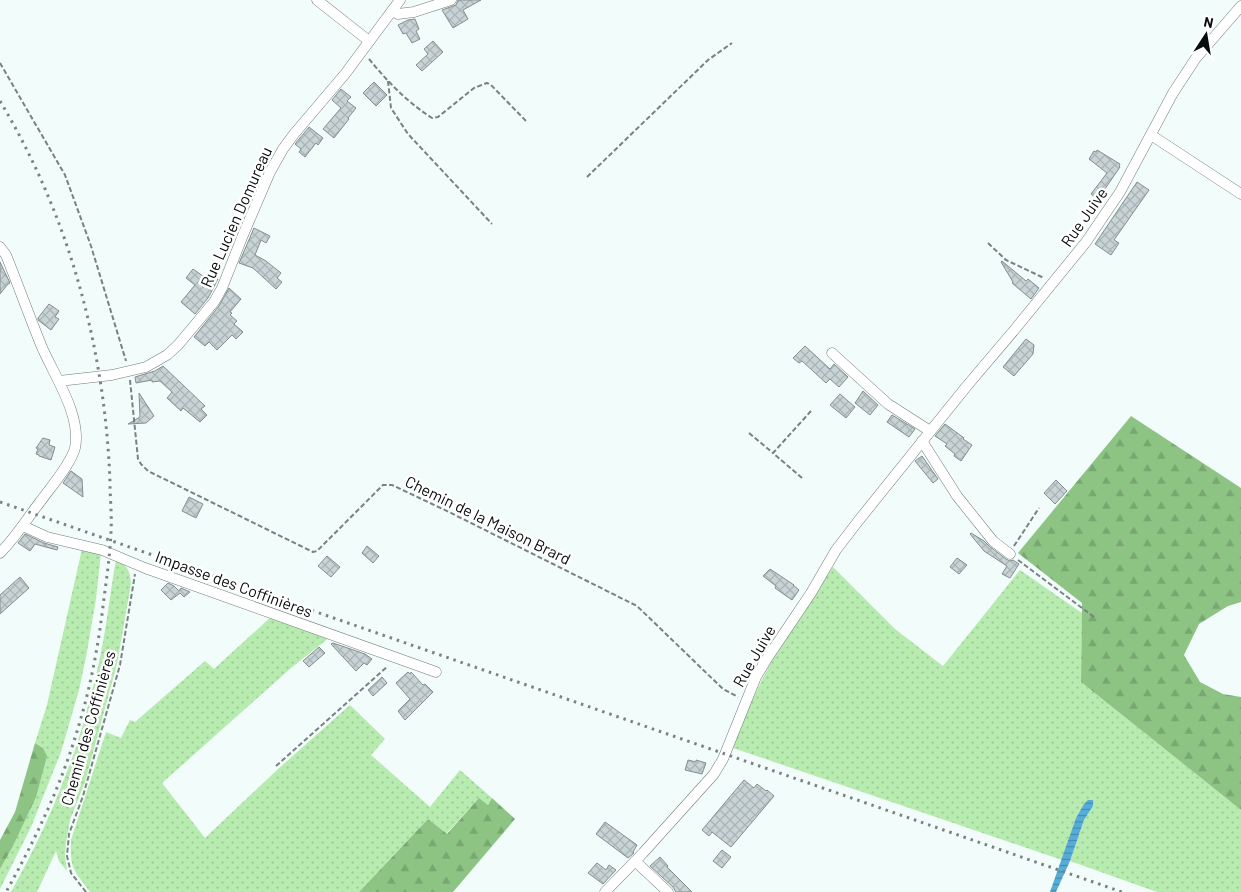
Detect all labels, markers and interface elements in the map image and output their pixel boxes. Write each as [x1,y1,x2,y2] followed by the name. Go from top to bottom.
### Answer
[1181,10,1231,60] north arrow
[1202,13,1215,31] text: N
[196,144,275,290] street label: Rue Lucien Domureau
[1056,183,1111,250] street label: Rue Juive
[402,471,574,568] street label: Chemin de la Maison Brard
[153,546,315,621] street label: Impasse des Coffinières
[728,622,779,690] street label: Rue Juive
[56,648,119,808] street label: Chemin des Coffinières

